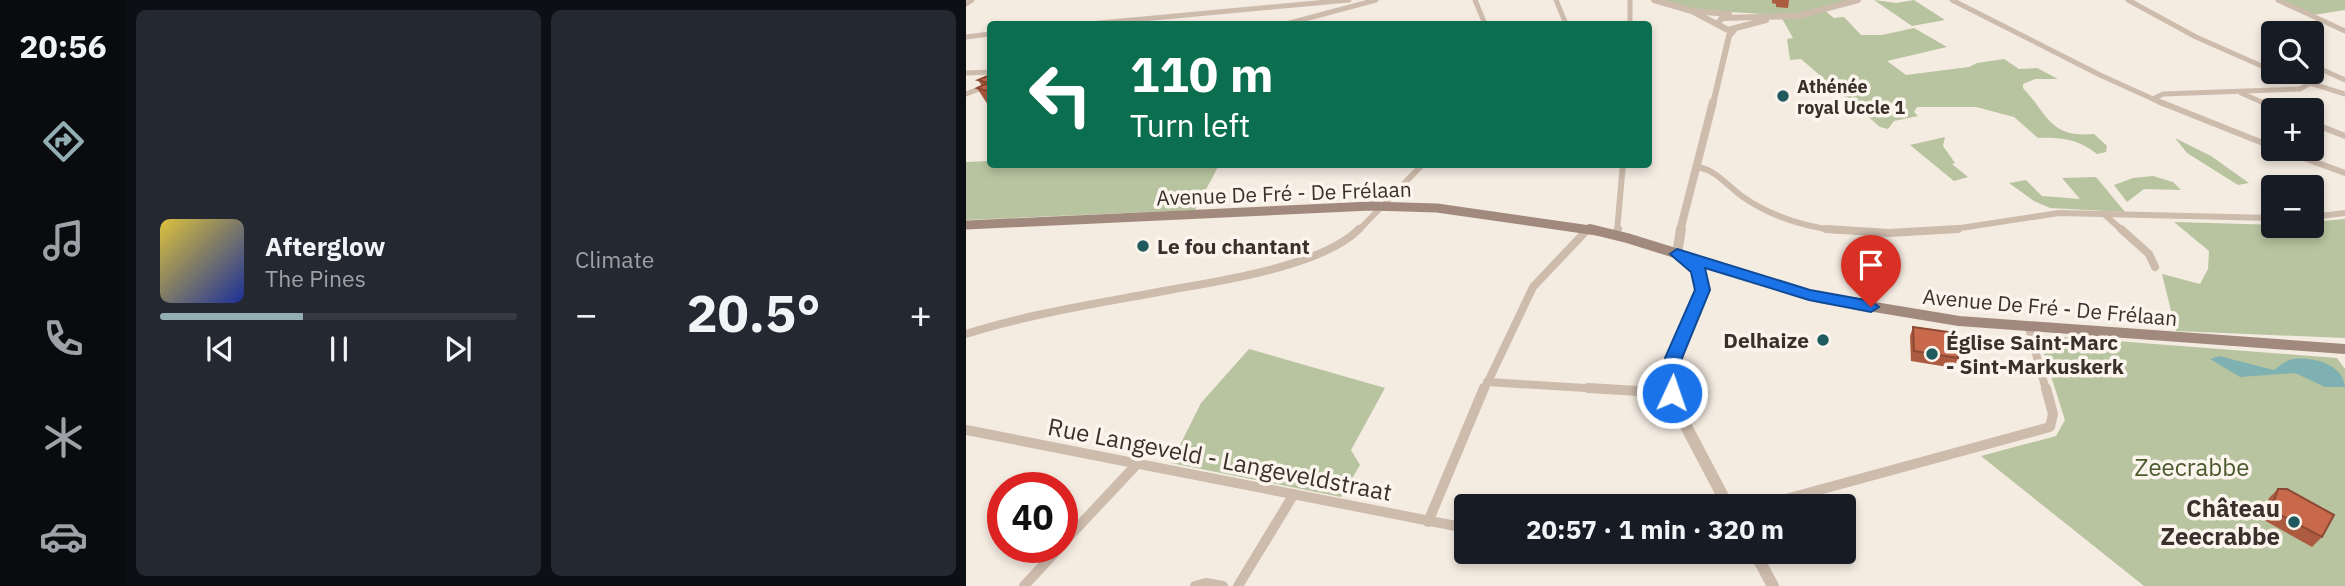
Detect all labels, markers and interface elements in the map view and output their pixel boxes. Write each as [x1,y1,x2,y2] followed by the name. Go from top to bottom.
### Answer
[2261,21,2324,238] map controls
[2261,21,2324,84] button: search
[19,25,107,67] text: 20:56
[1130,42,1274,105] text: 110 m
[1015,49,1106,140] icon: left
[1797,75,1905,119] place label: Athénée royal Uccle 1
[1775,88,1791,104] marker: Athénée royal Uccle 1
[2261,98,2324,161] button: +
[1130,104,1250,146] text: Turn left
[39,117,88,166] icon: directions
[1156,175,1412,211] street label: Avenue De Fré - De Frélaan
[2261,175,2324,238] button: −
[39,216,88,265] icon: music
[265,229,385,263] text: Afterglow
[1157,232,1310,260] place label: Le fou chantant
[1841,235,1901,307] pin
[1135,238,1151,254] marker: Le fou chantant
[575,244,654,274] text: Climate
[1852,246,1890,284] icon: arrive
[265,263,366,293] text: The Pines
[686,279,821,346] text: 20.5°
[1922,282,2178,332] street label: Avenue De Fré - De Frélaan
[575,289,598,338] text: −
[909,289,932,338] text: +
[39,314,88,363] icon: phone
[1723,326,1809,354] place label: Delhaize
[1946,328,2125,380] place label: Église Saint-Marc - Sint-Markuskerk
[201,330,239,368] icon: previous
[320,330,358,368] icon: pause
[439,330,477,368] icon: next
[1815,332,1831,348] marker: Delhaize
[1924,346,1940,362] marker: Église Saint-Marc - Sint-Markuskerk
[1635,356,1709,430] position arrow
[1045,410,1395,508] street label: Rue Langeveld - Langeveldstraat
[39,413,88,462] icon: climate
[2135,451,2249,483] park label: Zeecrabbe
[987,472,1078,563] speed limit sign: 40
[2160,492,2280,552] place label: Château Zeecrabbe
[39,512,88,561] icon: car
[1526,512,1784,546] text: 20:57 · 1 min · 320 m
[2286,514,2302,530] marker: Château Zeecrabbe

